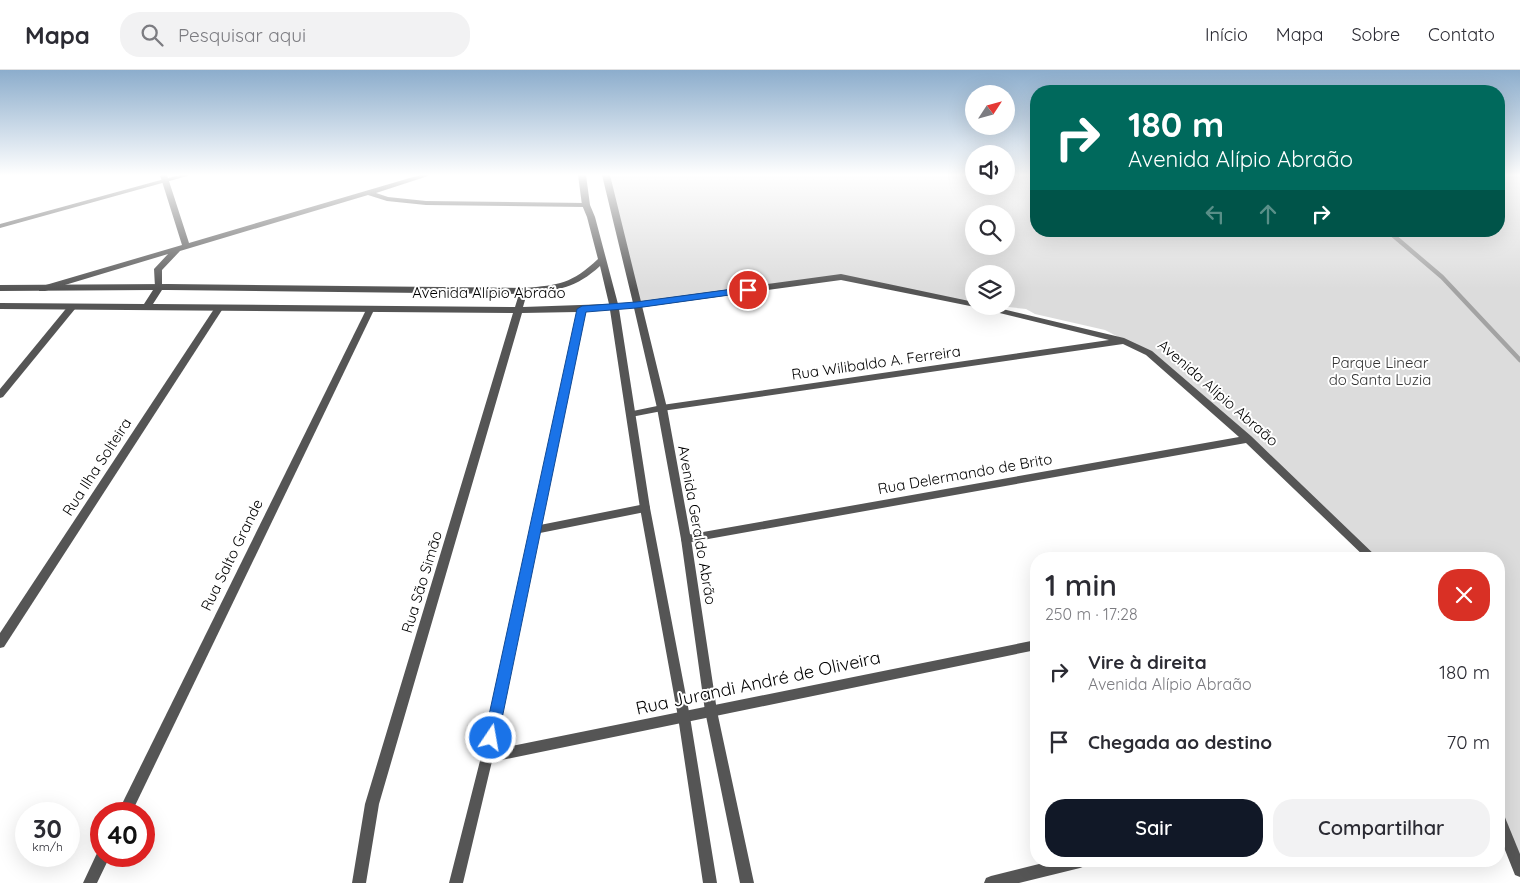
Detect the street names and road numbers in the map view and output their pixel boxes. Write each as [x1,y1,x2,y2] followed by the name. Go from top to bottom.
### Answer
[412,283,566,302] street label: Avenida Alípio Abraão
[1154,335,1282,450] street label: Avenida Alípio Abraão
[790,341,962,384] street label: Rua Wilibaldo A. Ferreira
[58,414,135,519] street label: Rua Ilha Solteira
[674,444,721,606] street label: Avenida Geraldo Abrão
[876,449,1054,498] street label: Rua Delermando de Brito
[196,496,267,614] street label: Rua Salto Grande
[397,528,446,635] street label: Rua São Simão
[633,645,882,720] street label: Rua Jurandi André de Oliveira

